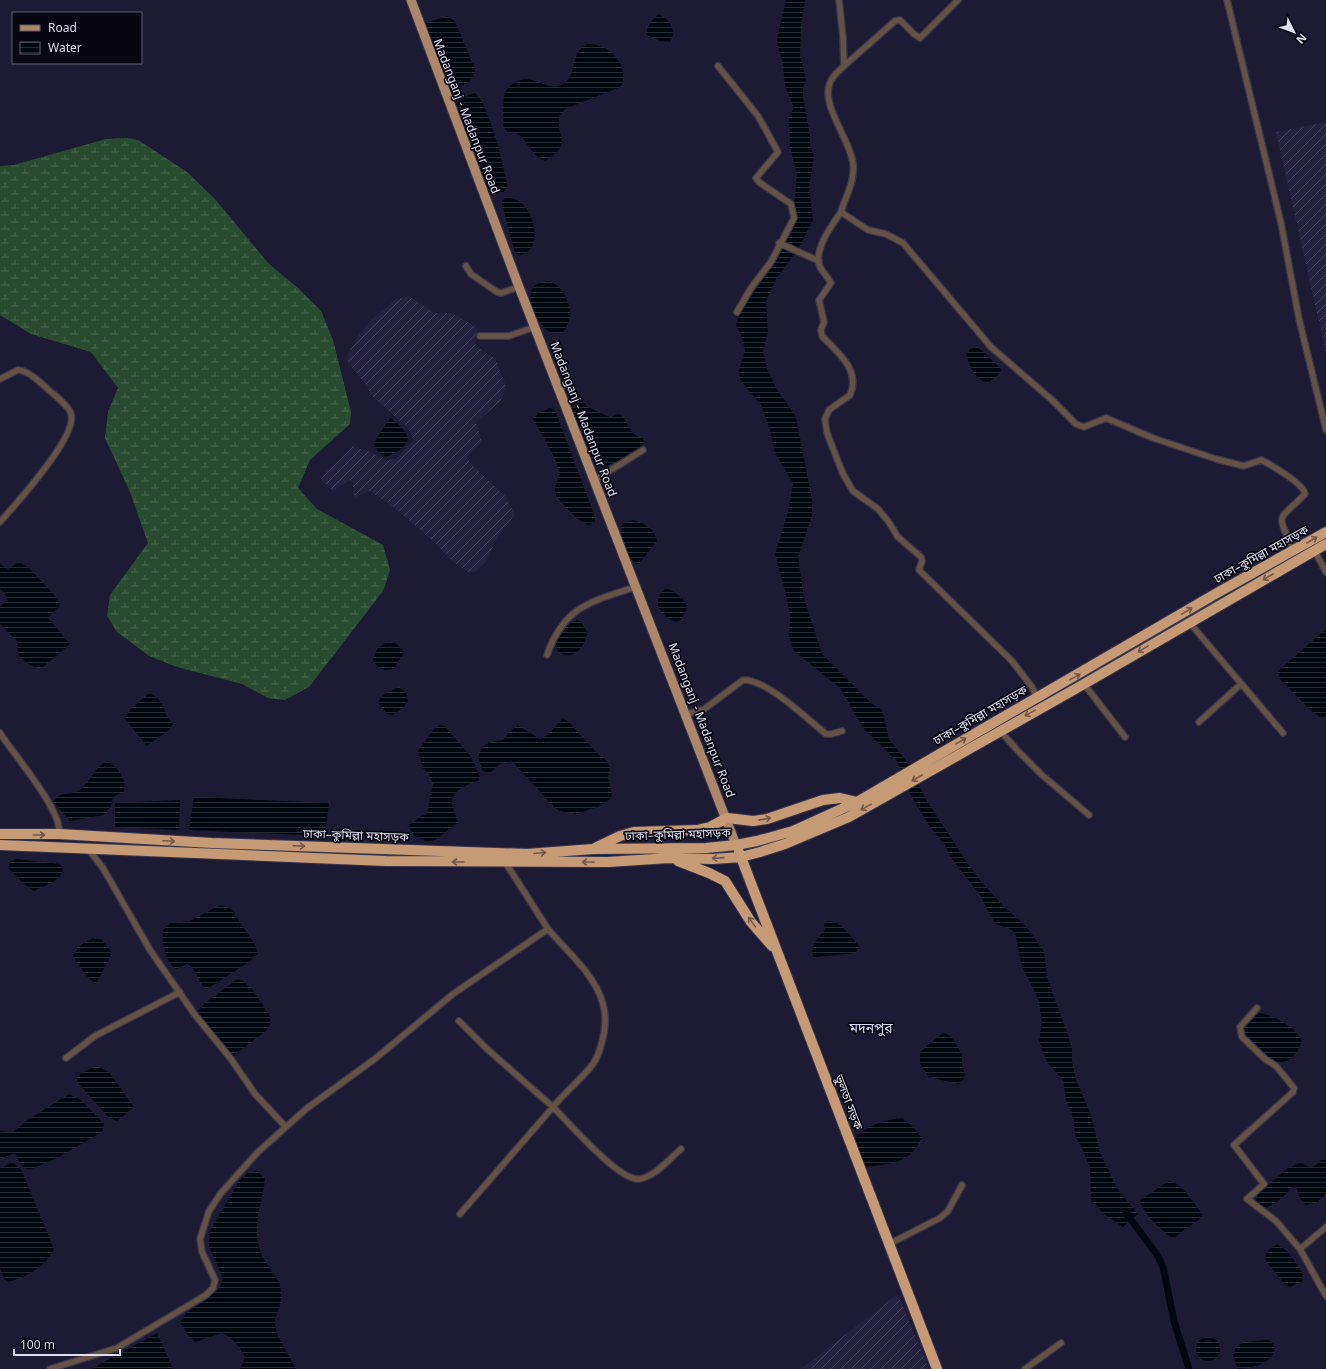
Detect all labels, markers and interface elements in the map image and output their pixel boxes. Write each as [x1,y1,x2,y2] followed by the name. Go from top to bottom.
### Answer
[12,12,142,64] legend
[1274,12,1314,52] north arrow
[48,19,77,36] text: Road
[1293,31,1310,47] text: N
[430,36,504,196] street label: Madanganj - Madanpur Road
[48,39,82,56] text: Water
[547,339,621,499] street label: Madanganj - Madanpur Road
[1210,521,1312,588] street label: ঢাকা–কুমিল্লা মহাসড়ক
[1306,535,1318,543] one-way arrow
[1262,573,1274,581] one-way arrow
[1181,607,1193,615] one-way arrow
[665,640,739,800] street label: Madanganj - Madanpur Road
[1137,645,1149,653] one-way arrow
[1068,672,1080,680] one-way arrow
[929,681,1030,749] street label: ঢাকা–কুমিল্লা মহাসড়ক
[1024,710,1036,718] one-way arrow
[955,736,967,744] one-way arrow
[911,775,923,783] one-way arrow
[860,804,872,811] one-way arrow
[758,815,771,823] one-way arrow
[624,824,731,844] street label: ঢাকা–কুমিল্লা মহাসড়ক
[302,825,409,845] street label: ঢাকা–কুমিল্লা মহাসড়ক
[32,831,45,839] one-way arrow
[162,837,175,844] one-way arrow
[292,842,305,850] one-way arrow
[533,850,546,857] one-way arrow
[712,855,725,862] one-way arrow
[452,858,465,866] one-way arrow
[582,858,595,866] one-way arrow
[748,917,756,928] one-way arrow
[848,1018,893,1037] district label: মদনপুর
[830,1071,867,1132] street label: ভুলতা সড়ক
[14,1331,120,1357] scale bar
[20,1336,55,1353] text: 100 m

